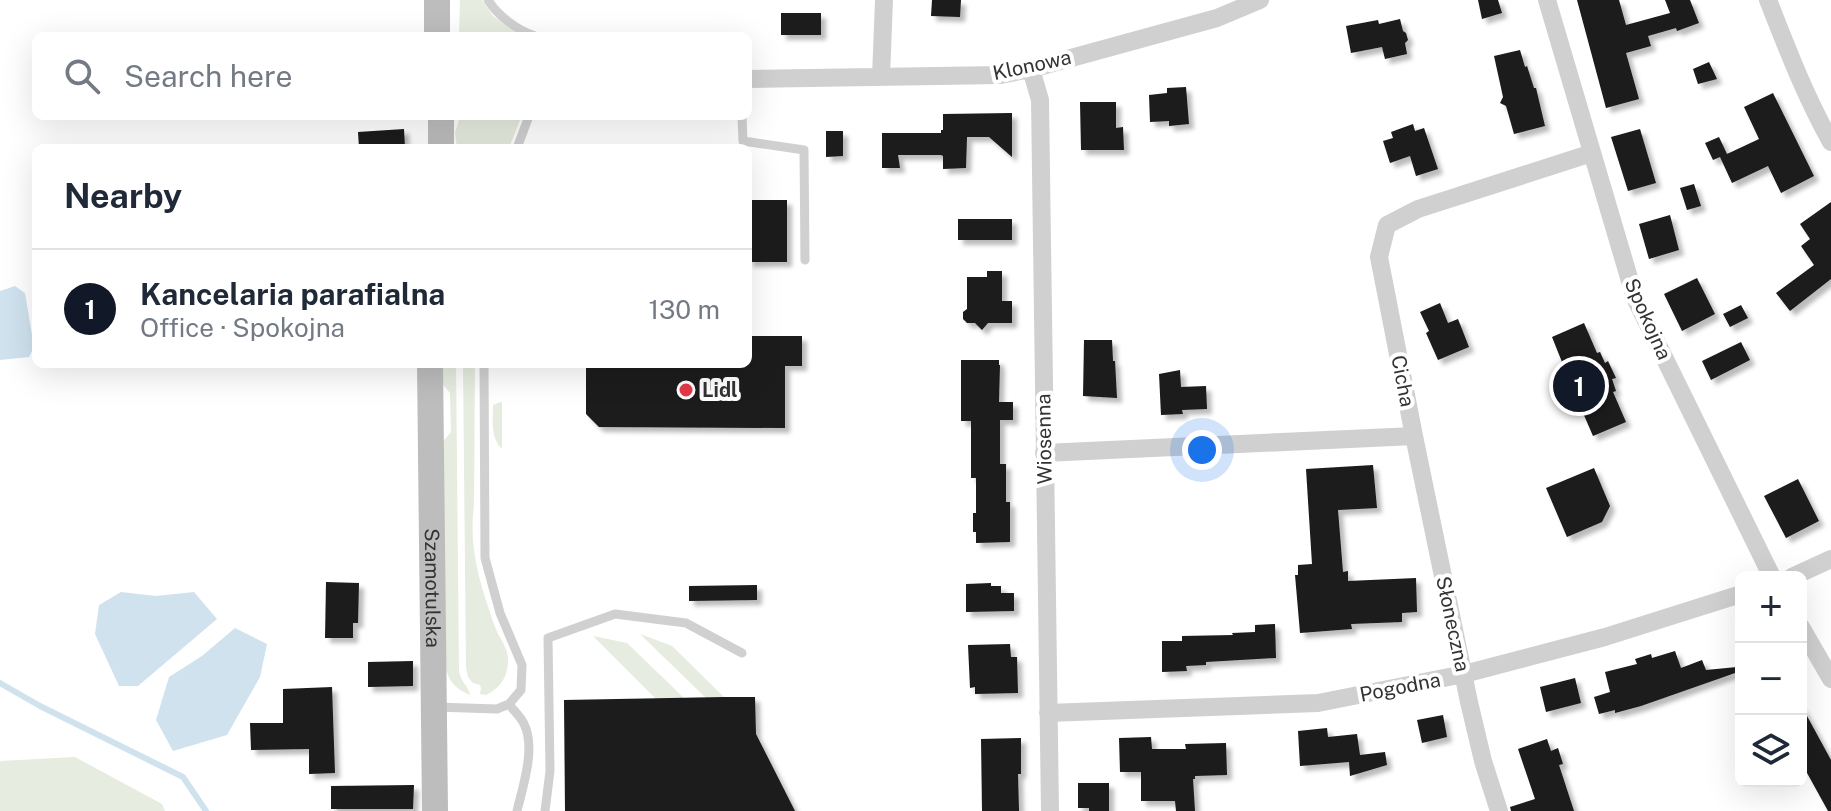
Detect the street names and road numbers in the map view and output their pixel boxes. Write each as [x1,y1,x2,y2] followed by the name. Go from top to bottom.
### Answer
[991,45,1073,85] street label: Klonowa
[1619,275,1677,363] street label: Spokojna
[1386,353,1420,409] street label: Cicha
[1031,393,1057,485] street label: Wiosenna
[420,528,445,648] street label: Szamotulska
[1431,574,1475,674] street label: Słoneczna
[1358,667,1442,707] street label: Pogodna

